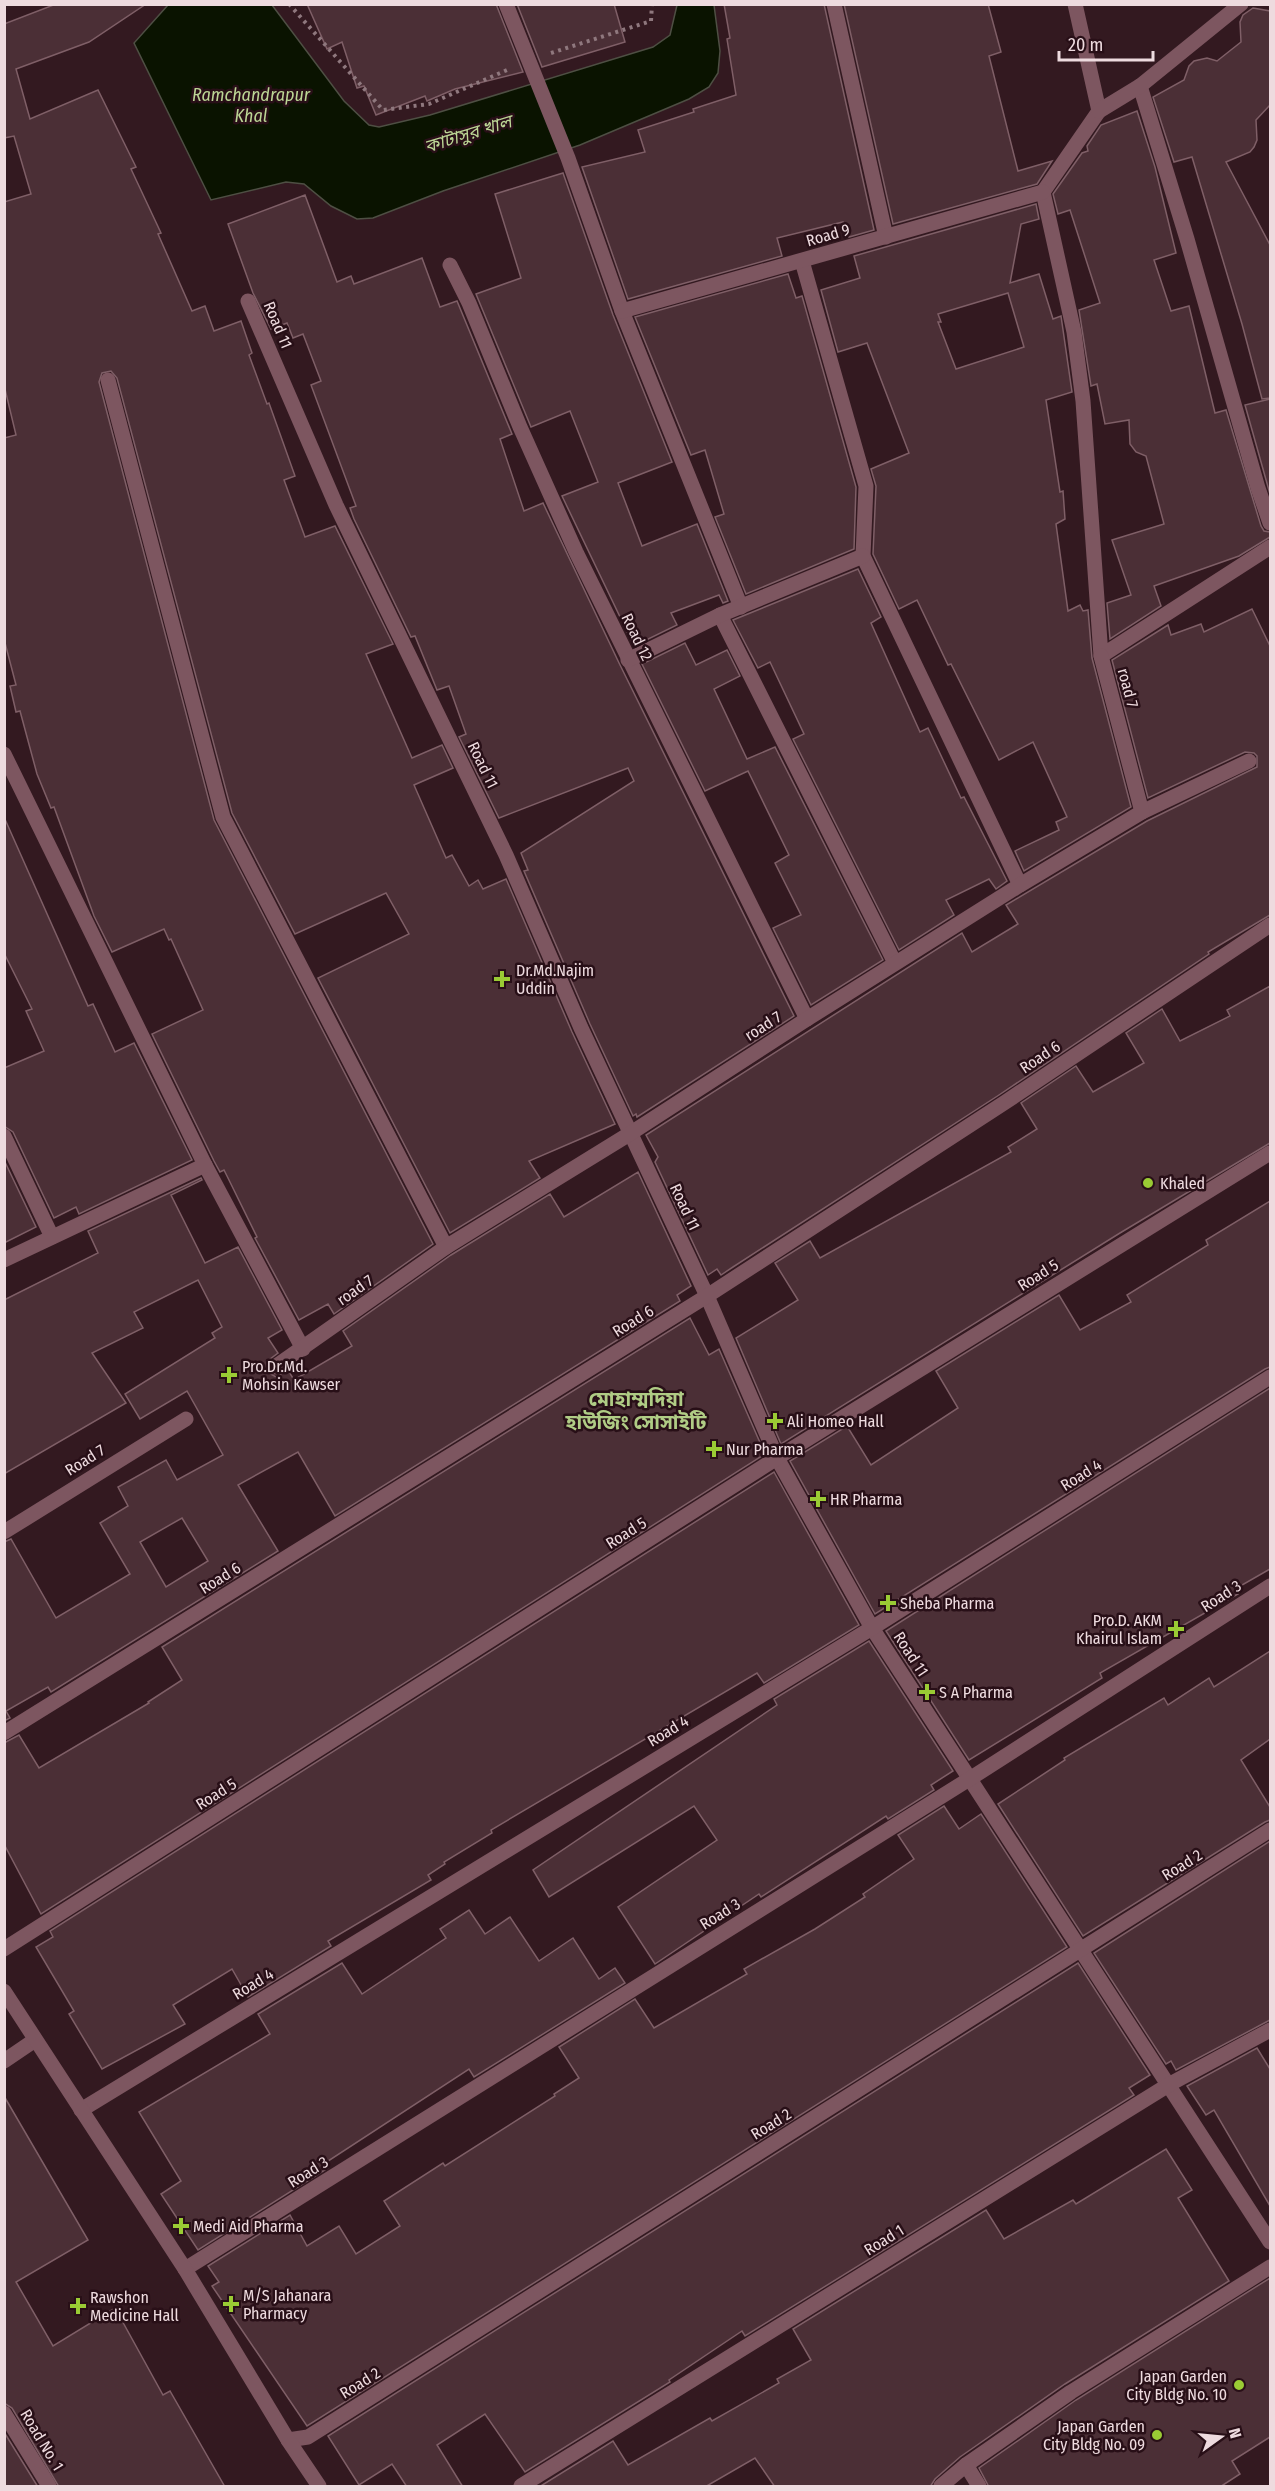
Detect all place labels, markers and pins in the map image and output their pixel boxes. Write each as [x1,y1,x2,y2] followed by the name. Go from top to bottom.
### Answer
[516,961,594,998] place label: Dr.Md.Najim Uddin
[493,970,511,988] marker: Dr.Md.Najim Uddin
[1160,1174,1205,1193] place label: Khaled
[1141,1176,1155,1190] marker: Khaled
[242,1357,341,1394] place label: Pro.Dr.Md. Mohsin Kawser
[220,1366,238,1384] marker: Pro.Dr.Md. Mohsin Kawser
[787,1412,884,1431] place label: Ali Homeo Hall
[768,1414,782,1428] marker: Ali Homeo Hall
[726,1440,804,1459] place label: Nur Pharma
[707,1442,721,1456] marker: Nur Pharma
[830,1490,902,1509] place label: HR Pharma
[811,1492,825,1506] marker: HR Pharma
[900,1594,994,1613] place label: Sheba Pharma
[881,1596,895,1610] marker: Sheba Pharma
[1076,1611,1162,1648] place label: Pro.D. AKM Khairul Islam
[1167,1620,1185,1638] marker: Pro.D. AKM Khairul Islam
[939,1683,1013,1702] place label: S A Pharma
[920,1685,934,1699] marker: S A Pharma
[193,2217,304,2236] place label: Medi Aid Pharma
[174,2219,188,2233] marker: Medi Aid Pharma
[243,2286,331,2323] place label: M/S Jahanara Pharmacy
[90,2288,179,2325] place label: Rawshon Medicine Hall
[224,2297,238,2311] marker: M/S Jahanara Pharmacy
[71,2299,85,2313] marker: Rawshon Medicine Hall
[1126,2367,1227,2404] place label: Japan Garden City Bldg No. 10
[1232,2378,1246,2392] marker: Japan Garden City Bldg No. 10
[1043,2417,1145,2454] place label: Japan Garden City Bldg No. 09
[1150,2428,1164,2442] marker: Japan Garden City Bldg No. 09

